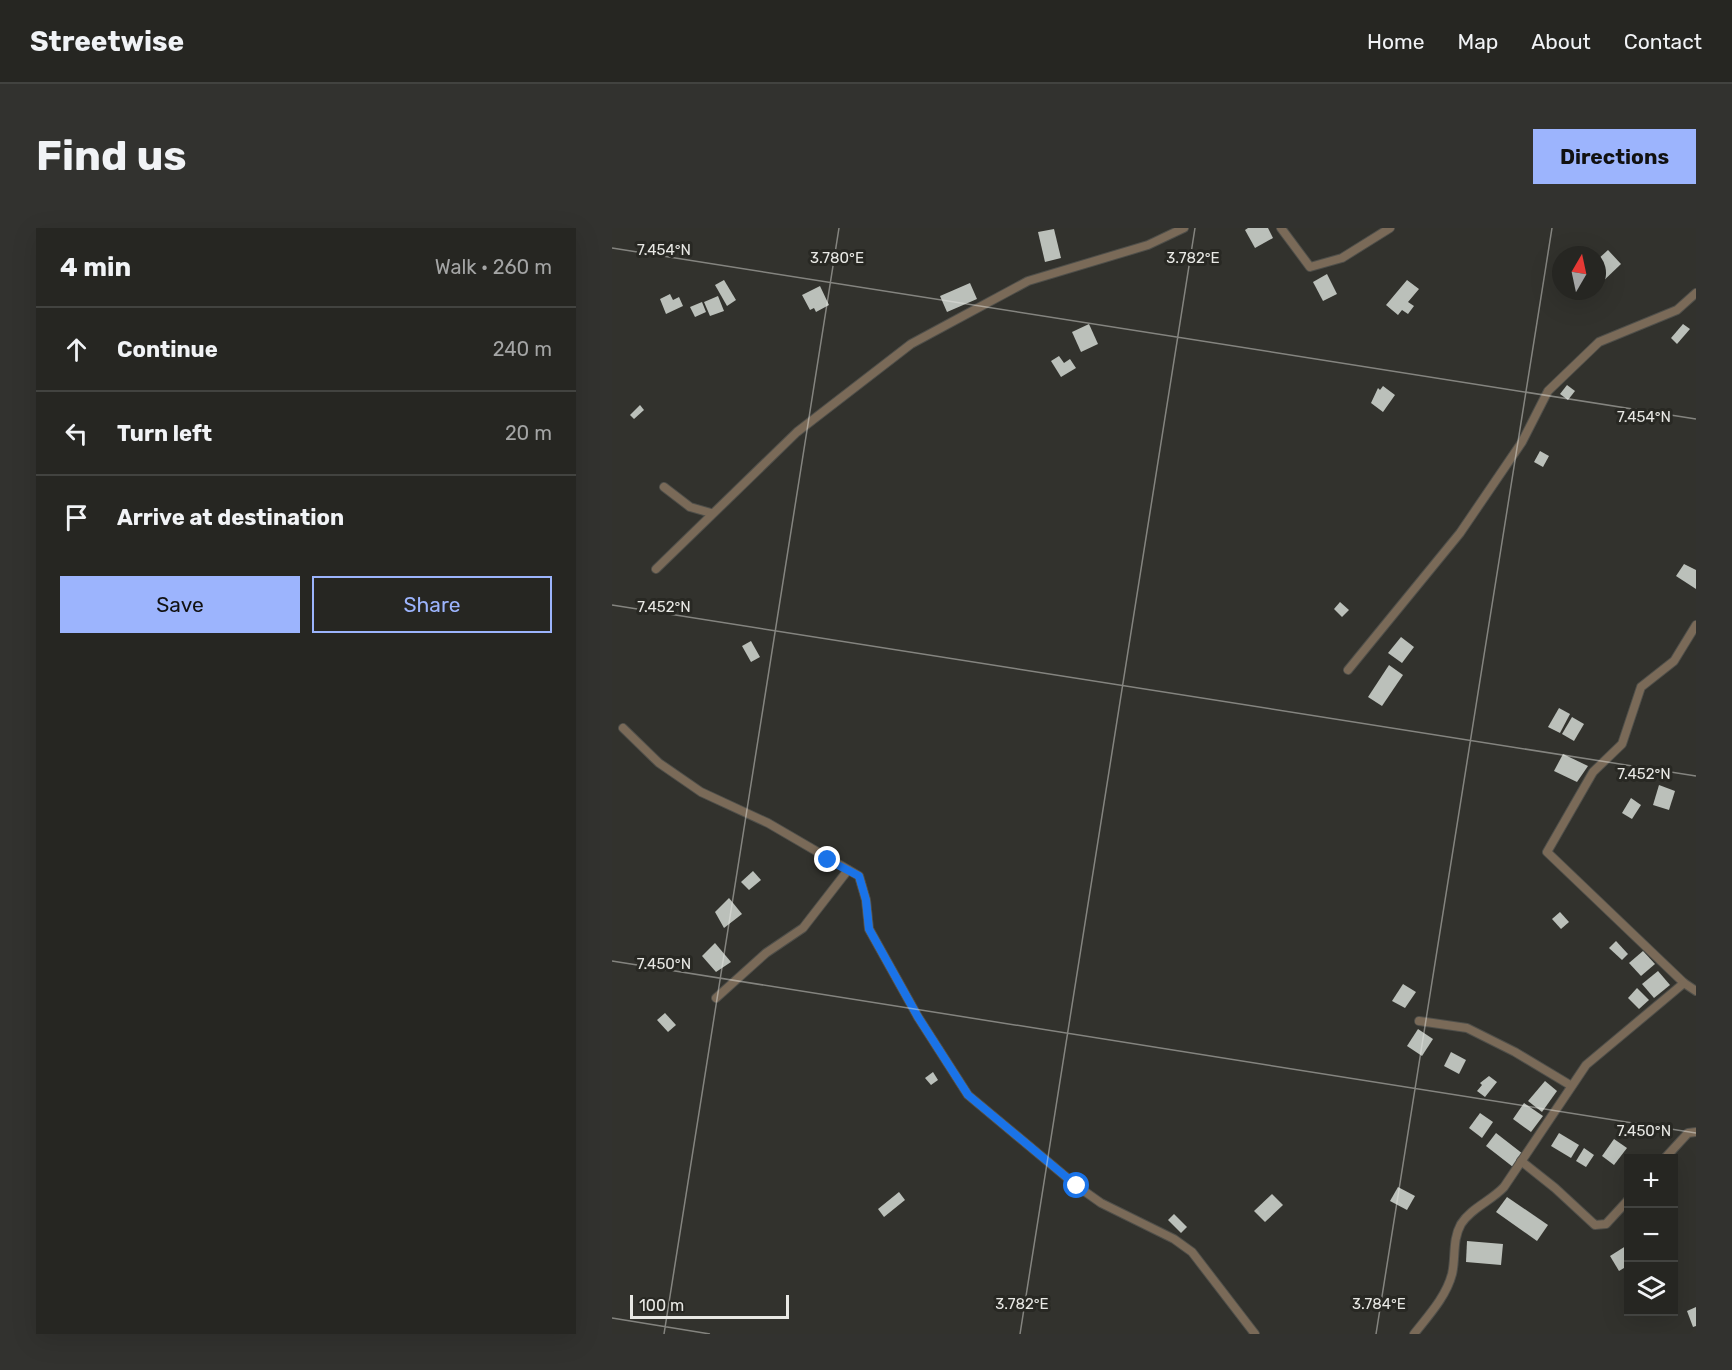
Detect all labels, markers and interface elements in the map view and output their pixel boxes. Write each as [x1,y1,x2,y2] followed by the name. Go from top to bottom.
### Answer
[30,25,184,58] text: Streetwise
[1367,29,1424,54] text: Home
[1457,29,1498,54] text: Map
[1531,29,1591,54] text: About
[1624,29,1702,54] text: Contact
[1533,129,1696,184] button: Directions
[36,131,187,181] text: Find us
[637,241,691,259] text: 7.454°N
[1552,246,1606,300] north arrow
[810,249,864,267] text: 3.780°E
[1166,249,1220,267] text: 3.782°E
[60,252,131,283] text: 4 min
[435,255,552,279] text: Walk · 260 m
[60,333,93,366] icon: ahead
[117,336,218,363] text: Continue
[493,337,552,361] text: 240 m
[1617,408,1671,426] text: 7.454°N
[60,417,93,450] icon: left
[117,420,212,447] text: Turn left
[505,421,552,445] text: 20 m
[60,501,93,534] icon: arrive
[117,504,344,531] text: Arrive at destination
[60,576,300,633] button: Save
[312,576,552,633] button: Share
[637,598,691,616] text: 7.452°N
[1617,765,1671,783] text: 7.452°N
[814,846,840,872] route end
[637,955,691,973] text: 7.450°N
[1617,1122,1671,1140] text: 7.450°N
[1624,1154,1678,1316] map controls
[1624,1154,1678,1208] button: +
[1063,1172,1089,1198] route start
[1624,1208,1678,1262] button: −
[1624,1262,1678,1316] button: layers
[630,1292,789,1320] scale bar
[995,1295,1049,1313] text: 3.782°E
[1352,1295,1406,1313] text: 3.784°E
[639,1296,684,1315] text: 100 m

